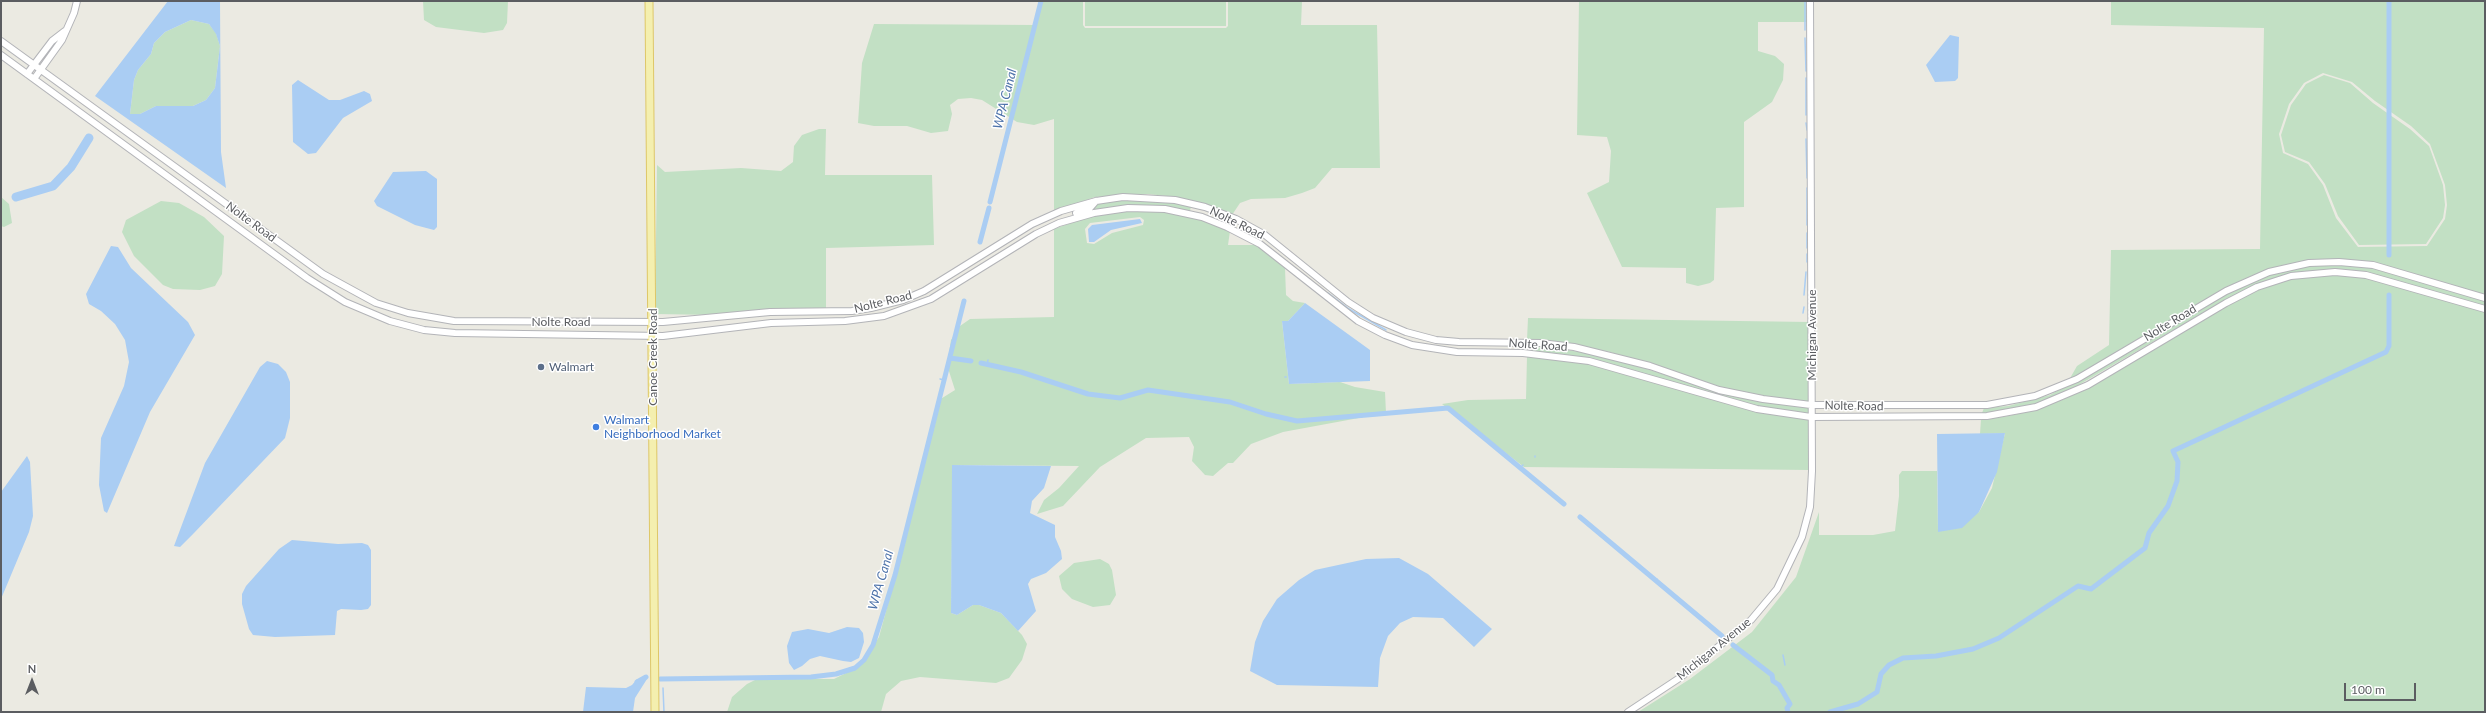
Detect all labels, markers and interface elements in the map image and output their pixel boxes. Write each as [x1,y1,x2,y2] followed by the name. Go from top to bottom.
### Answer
[990,67,1020,131] water label: WPA Canal
[223,199,279,245] street label: Nolte Road
[1207,204,1267,242] street label: Nolte Road
[853,288,913,316] street label: Nolte Road
[1805,290,1819,380] street label: Michigan Avenue
[2141,302,2199,344] street label: Nolte Road
[646,308,660,406] street label: Canoe Creek Road
[532,315,590,329] street label: Nolte Road
[1508,336,1568,354] street label: Nolte Road
[549,360,594,374] place label: Walmart
[536,362,546,372] marker: Walmart
[1824,398,1884,414] street label: Nolte Road
[604,413,721,441] place label: Walmart Neighborhood Market
[591,422,601,432] marker: Walmart Neighborhood Market
[865,548,897,612] water label: WPA Canal
[1674,615,1754,683] street label: Michigan Avenue
[12,661,52,701] north arrow
[28,662,36,675] text: N
[2346,675,2418,701] scale bar
[2351,682,2385,697] text: 100 m

